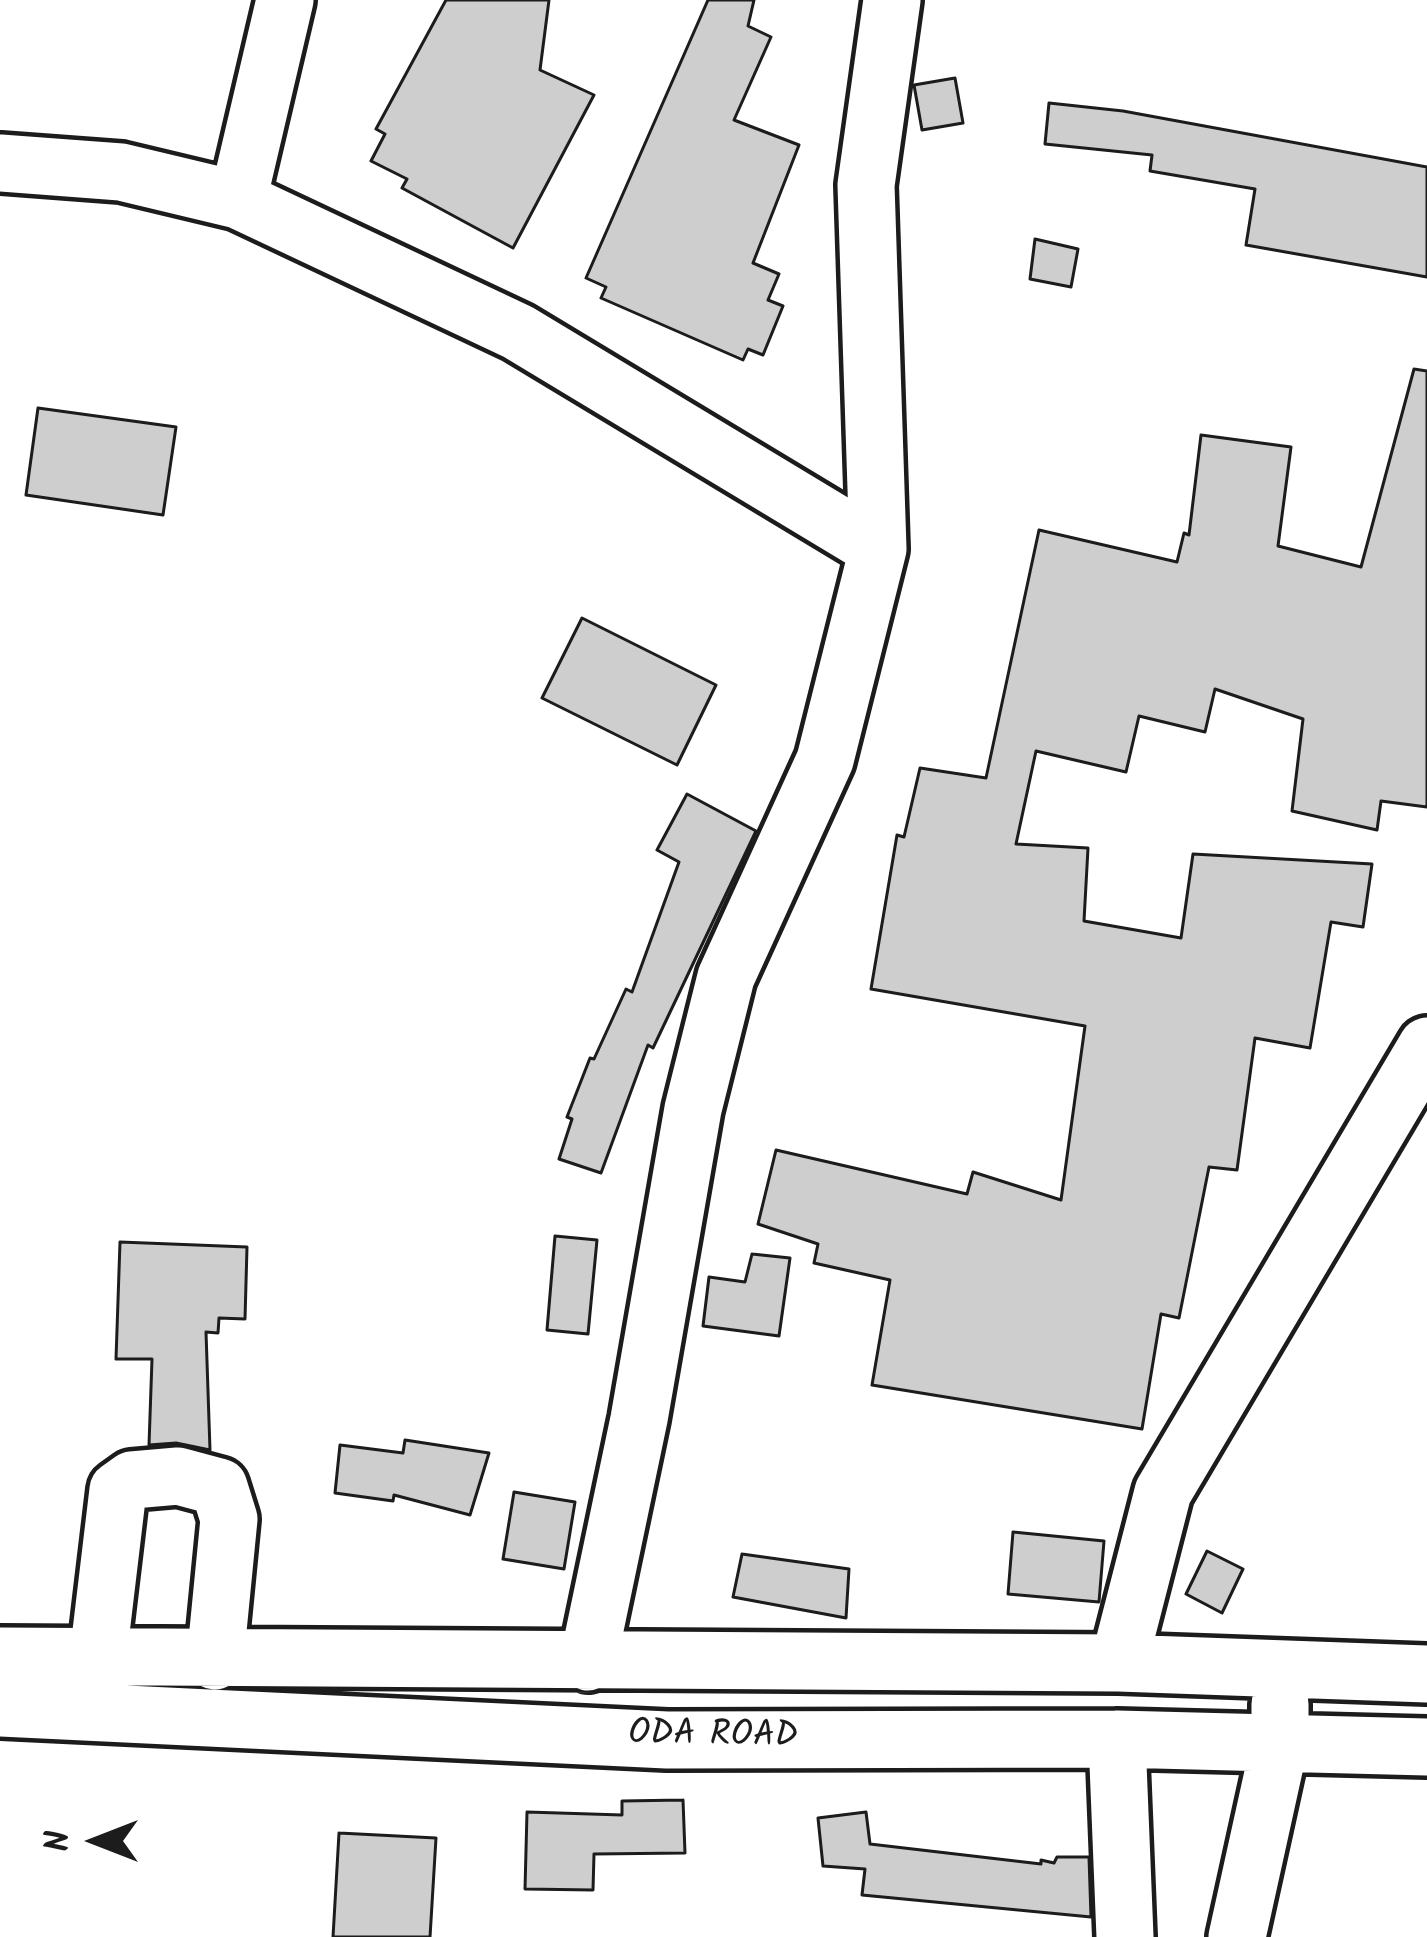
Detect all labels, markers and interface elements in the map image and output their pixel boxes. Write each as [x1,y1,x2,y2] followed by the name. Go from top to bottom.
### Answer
[628,1715,798,1761] street label: ODA ROAD
[36,1781,156,1901] north arrow
[33,1831,86,1851] text: N

